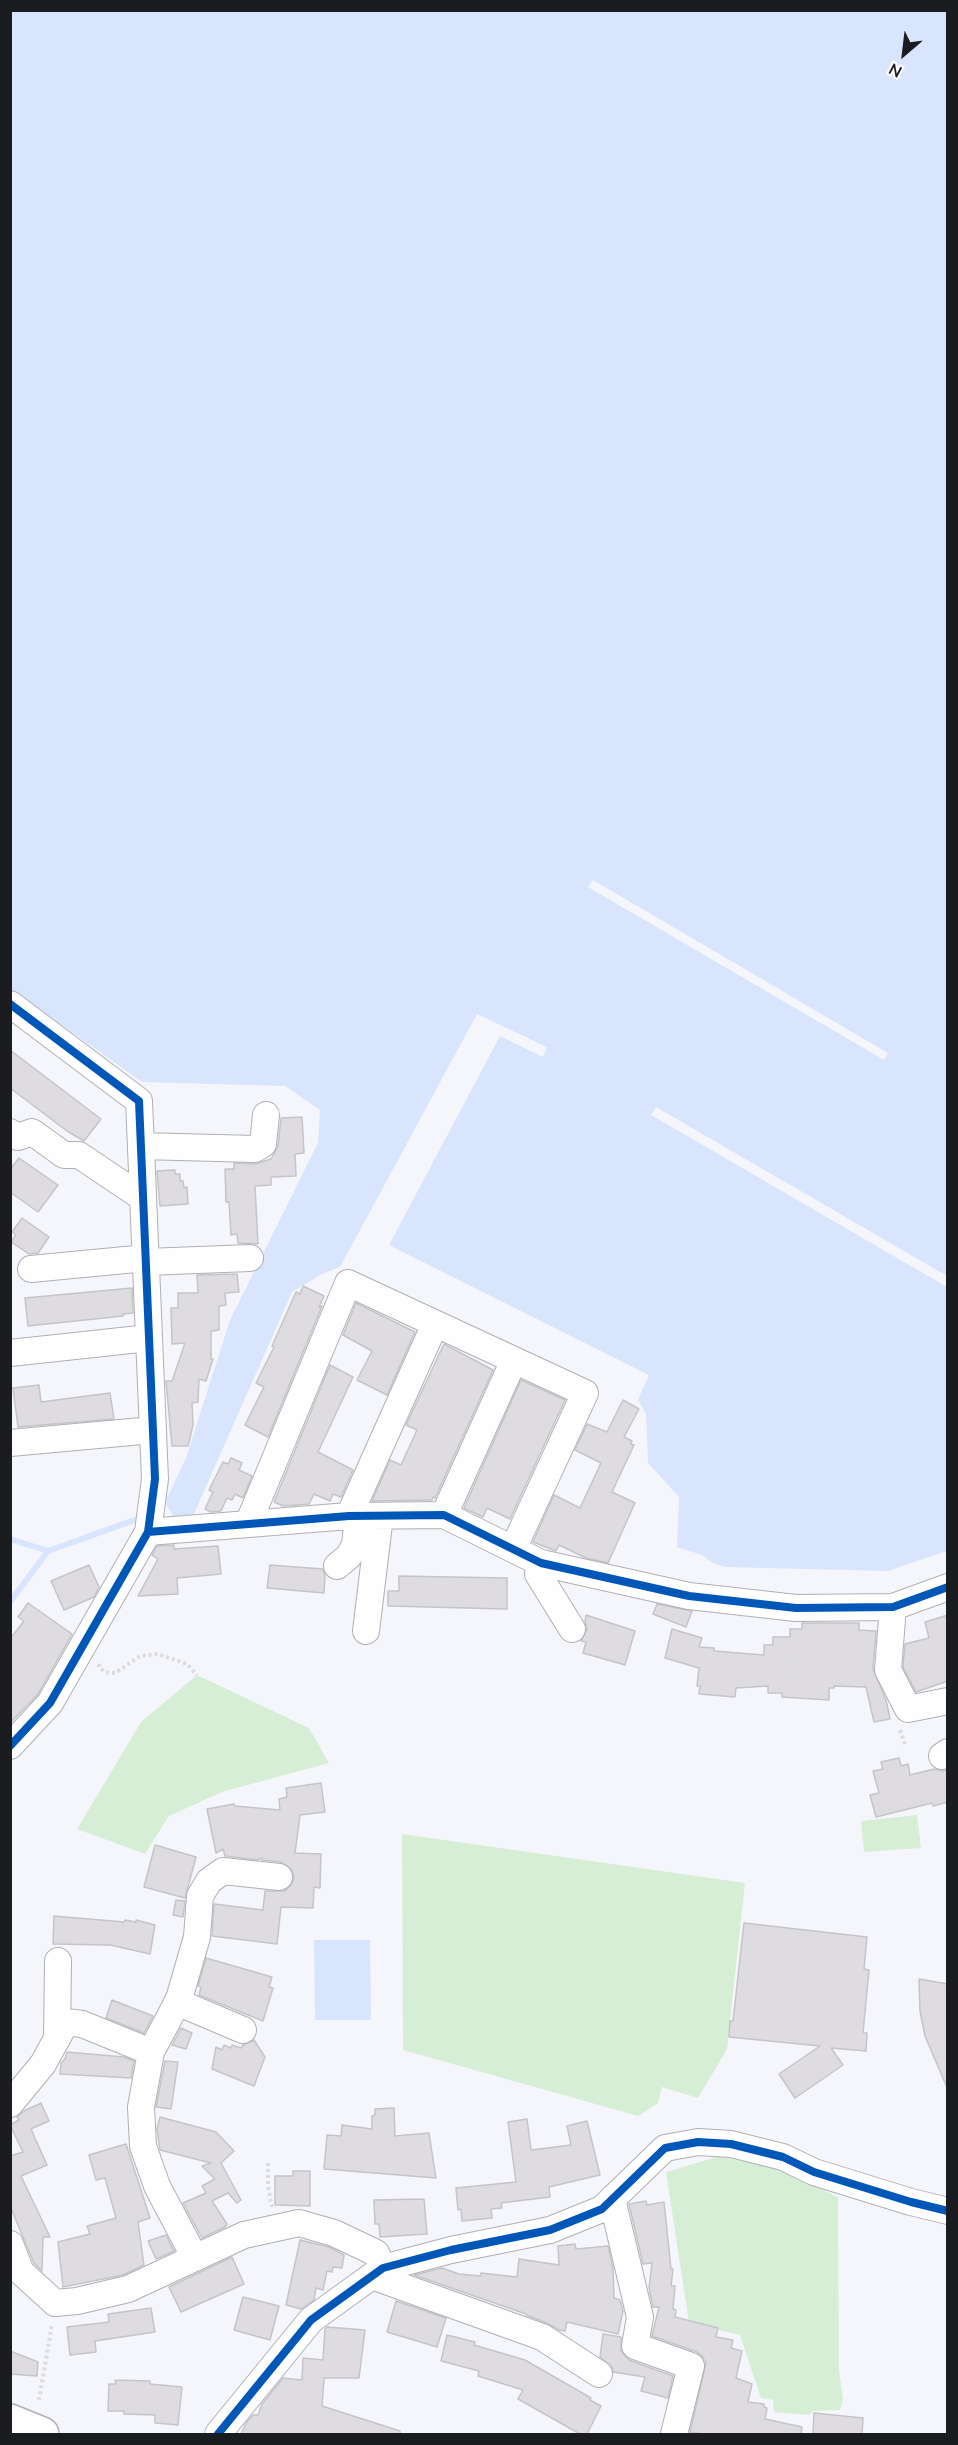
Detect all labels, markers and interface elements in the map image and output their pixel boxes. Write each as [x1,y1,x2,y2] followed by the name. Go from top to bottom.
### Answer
[874,24,934,84] north arrow
[885,57,906,82] text: N

